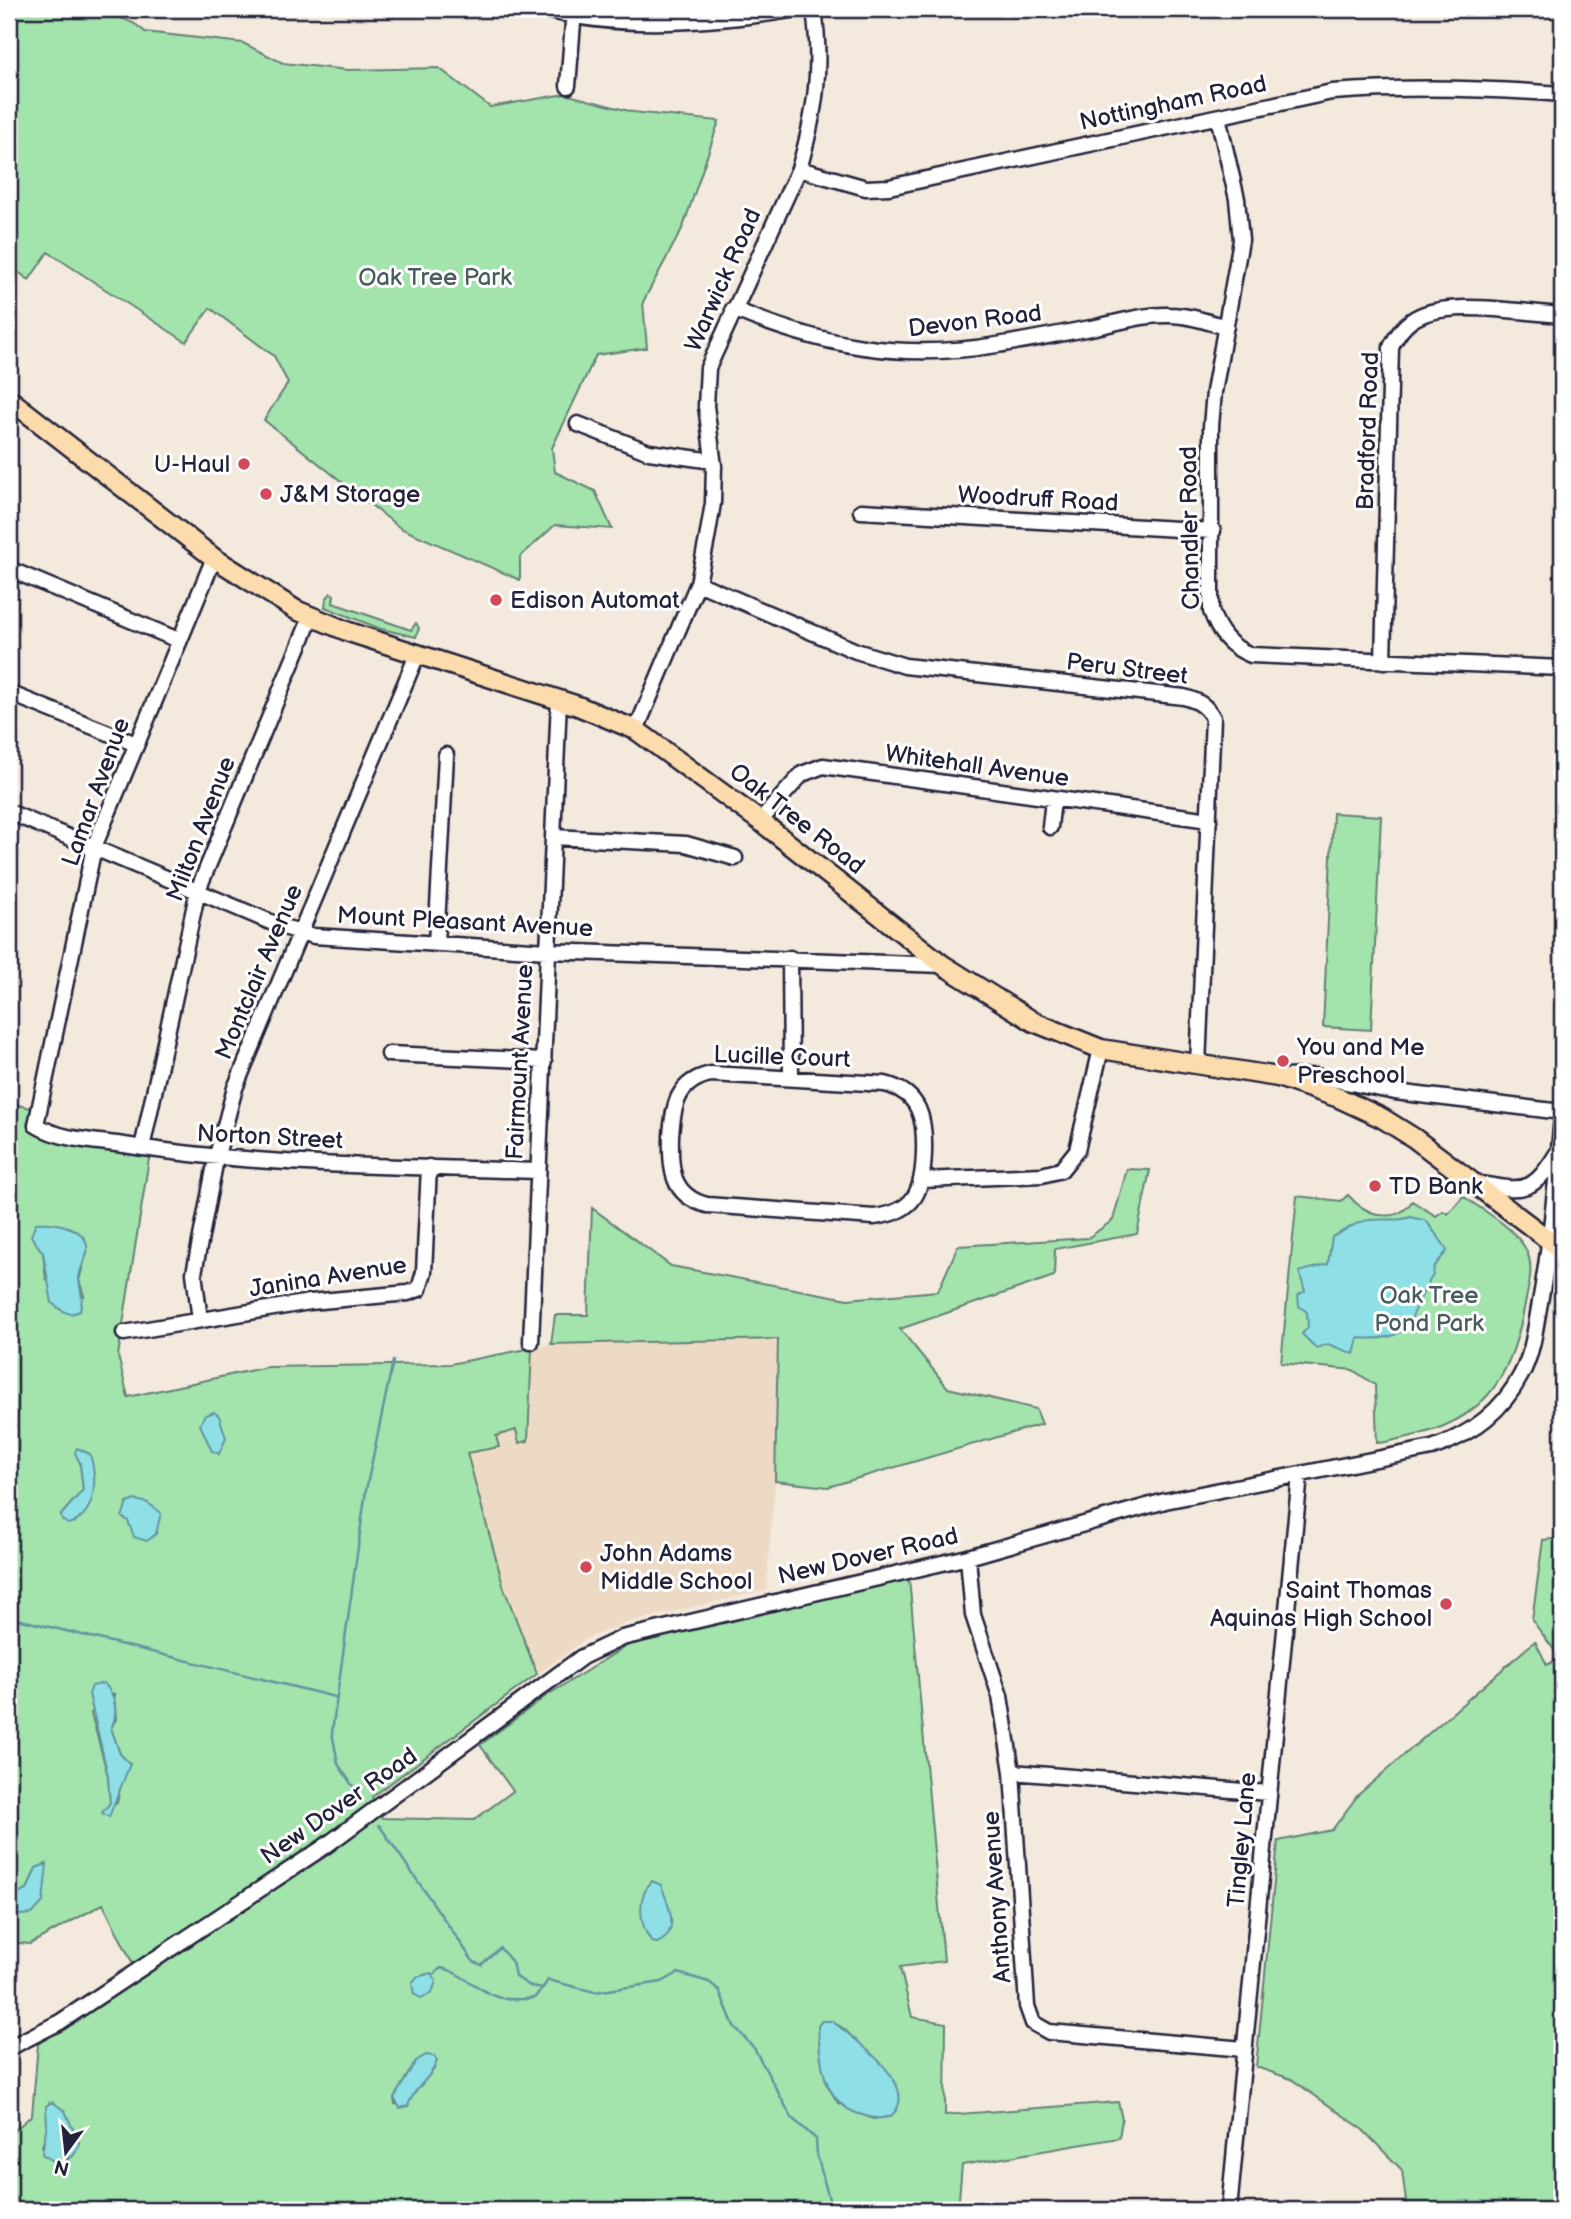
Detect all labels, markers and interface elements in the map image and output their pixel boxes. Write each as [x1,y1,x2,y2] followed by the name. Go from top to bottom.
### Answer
[1077,69,1269,137] street label: Nottingham Road
[679,204,767,356] street label: Warwick Road
[358,263,512,292] park label: Oak Tree Park
[907,298,1043,344] street label: Devon Road
[1351,351,1385,511] street label: Bradford Road
[1174,446,1206,610] street label: Chandler Road
[154,450,230,479] place label: U-Haul
[236,456,252,472] marker: U-Haul
[280,480,420,509] place label: J&M Storage
[957,480,1119,518] street label: Woodruff Road
[258,486,274,502] marker: J&M Storage
[510,586,680,615] place label: Edison Automat
[488,592,504,608] marker: Edison Automat
[1065,647,1190,691] street label: Peru Street
[56,714,136,870] street label: Lamar Avenue
[883,739,1071,793] street label: Whitehall Avenue
[160,753,242,905] street label: Milton Avenue
[724,757,870,881] street label: Oak Tree Road
[209,880,309,1064] street label: Montclair Avenue
[336,901,594,943] street label: Mount Pleasant Avenue
[500,963,540,1161] street label: Fairmount Avenue
[1296,1033,1425,1090] place label: You and Me Preschool
[713,1040,852,1074] street label: Lucille Court
[1275,1053,1291,1069] marker: You and Me Preschool
[196,1119,344,1155] street label: Norton Street
[1389,1172,1483,1201] place label: TD Bank
[1367,1178,1383,1194] marker: TD Bank
[247,1250,409,1304] street label: Janina Avenue
[1374,1281,1484,1338] park label: Oak Tree Pond Park
[775,1521,961,1591] street label: New Dover Road
[600,1539,752,1596] place label: John Adams Middle School
[578,1559,594,1575] marker: John Adams Middle School
[1210,1576,1432,1633] place label: Saint Thomas Aquinas High School
[1438,1596,1454,1612] marker: Saint Thomas Aquinas High School
[255,1741,423,1871] street label: New Dover Road
[1222,1771,1262,1909] street label: Tingley Lane
[977,1810,1017,1984] street label: Anthony Avenue
[32,2118,102,2188] north arrow
[52,2154,72,2180] text: N

